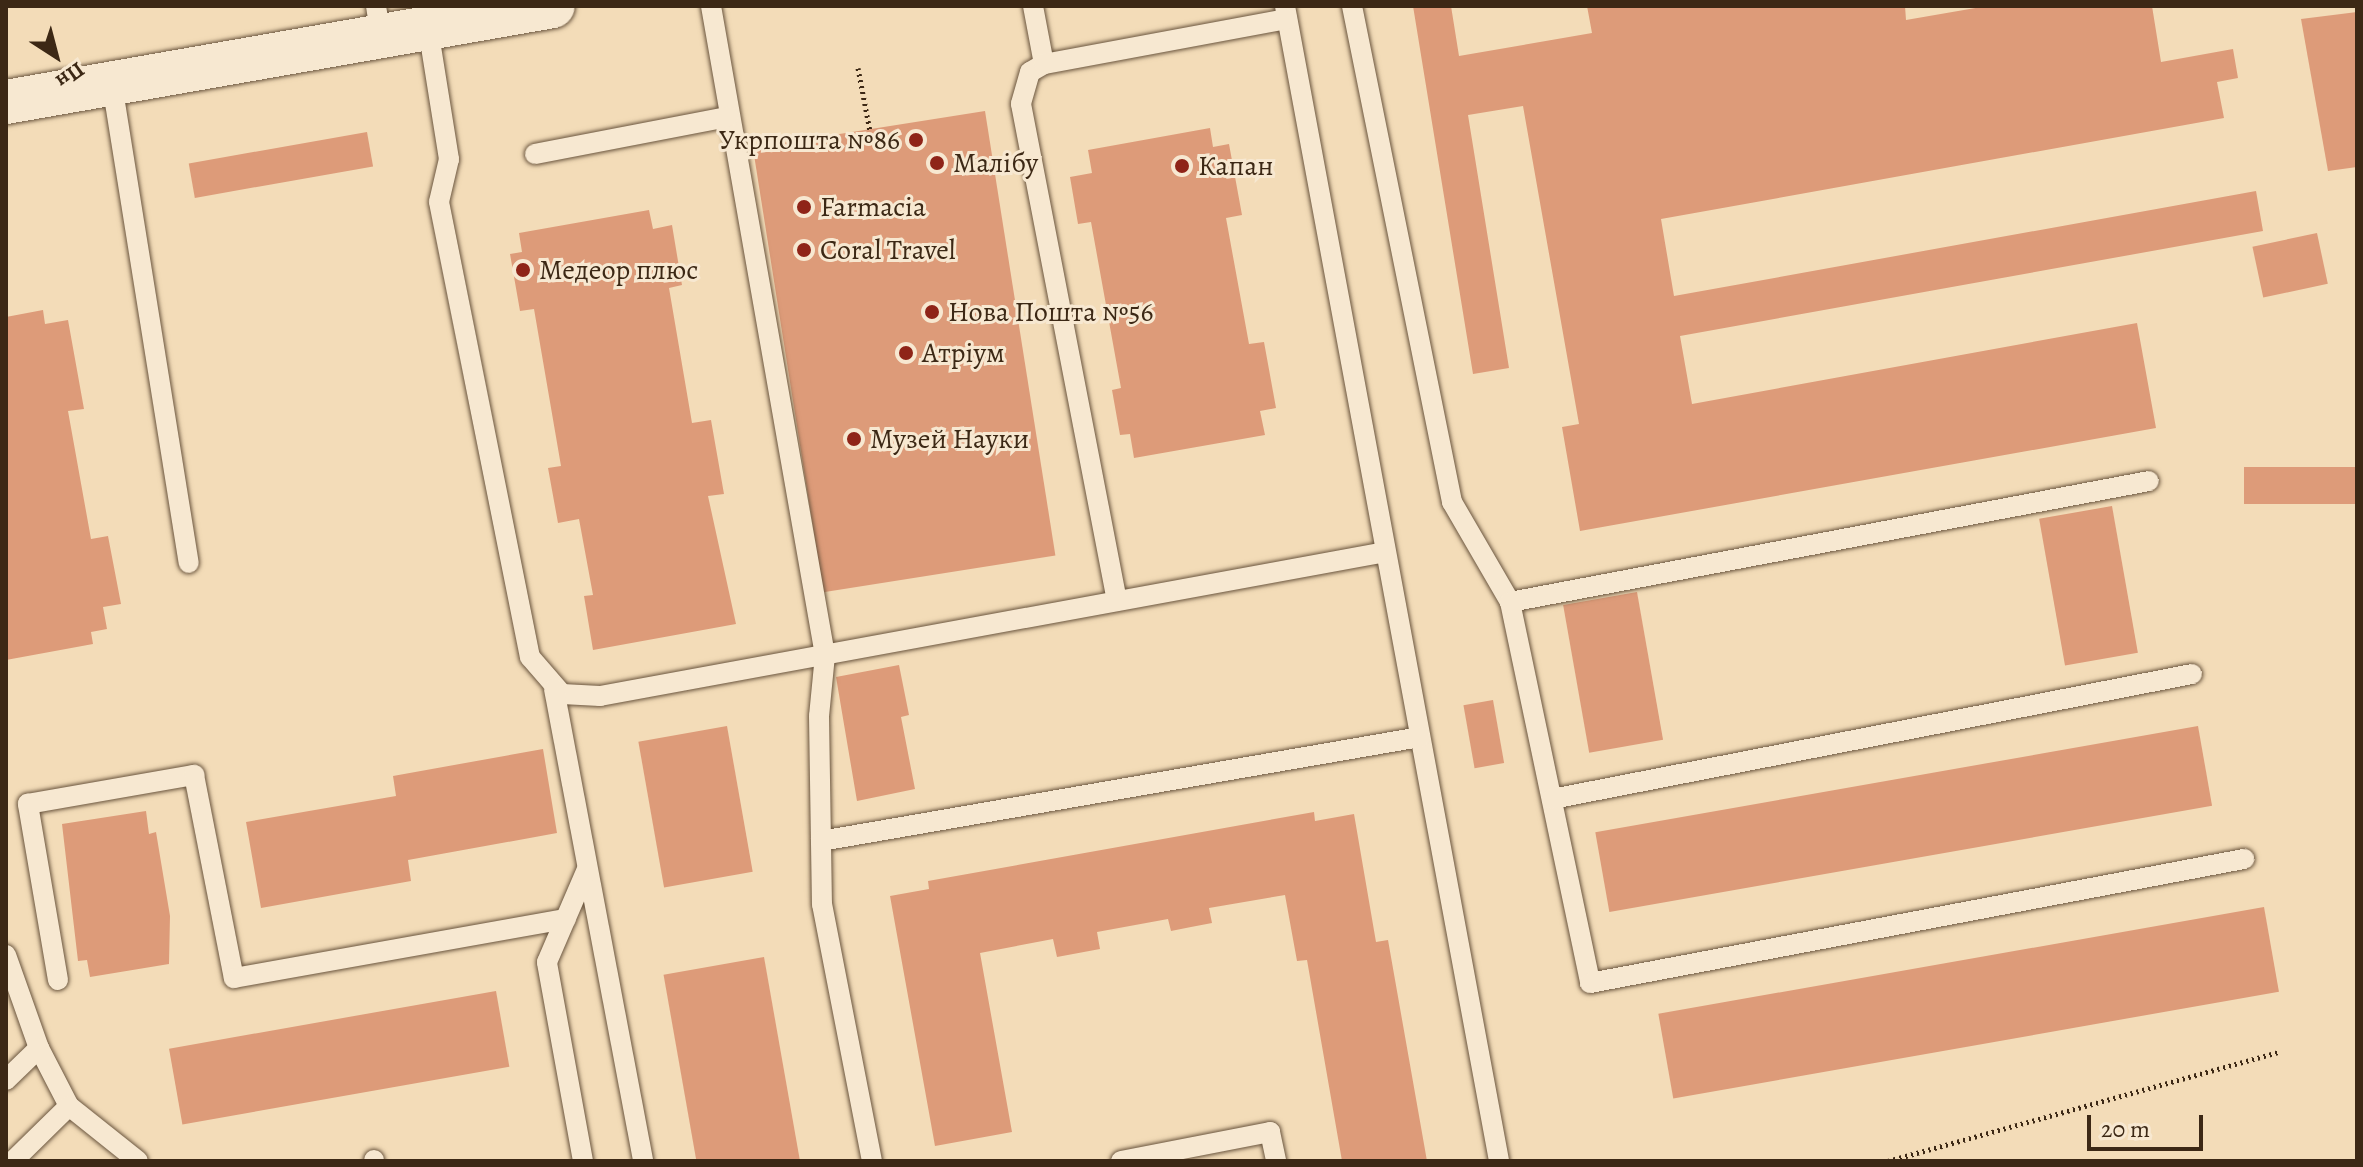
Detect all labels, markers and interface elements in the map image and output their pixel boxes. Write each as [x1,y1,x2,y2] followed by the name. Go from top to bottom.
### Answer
[16,16,96,96] north arrow
[50,55,91,96] text: Пн
[719,123,900,157] place label: Укрпошта №86
[907,131,925,149] marker: Укрпошта №86
[953,146,1038,180] place label: Малiбу
[1198,149,1274,183] place label: Капан
[928,154,946,172] marker: Малiбу
[1173,157,1191,175] marker: Капан
[820,190,926,224] place label: Farmacia
[795,198,813,216] marker: Farmacia
[820,233,956,267] place label: Coral Travel
[795,241,813,259] marker: Coral Travel
[539,253,698,287] place label: Медеор плюс
[514,261,532,279] marker: Медеор плюс
[948,295,1153,329] place label: Нова Пошта №56
[923,303,941,321] marker: Нова Пошта №56
[922,336,1005,370] place label: Атріум
[897,344,915,362] marker: Атріум
[870,422,1029,456] place label: Музей Науки
[845,430,863,448] marker: Музей Науки
[2091,1099,2207,1149] scale bar
[2101,1113,2150,1145] text: 20 m

